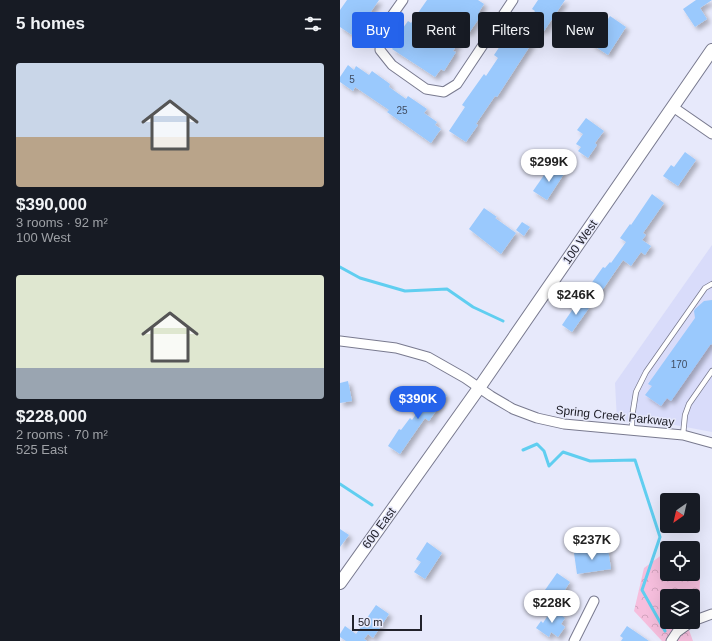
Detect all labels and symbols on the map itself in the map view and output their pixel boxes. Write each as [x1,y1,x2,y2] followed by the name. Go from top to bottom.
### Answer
[349,74,355,85] house number: 5
[396,105,408,116] house number: 25
[521,149,577,183] pin: $299K
[560,217,601,267] street label: 100 West
[548,282,604,316] pin: $246K
[671,359,688,370] house number: 170
[390,386,446,420] pin: $390K
[555,403,675,429] street label: Spring Creek Parkway
[660,493,700,533] north arrow
[359,504,399,551] street label: 600 East
[564,527,620,561] pin: $237K
[524,590,580,624] pin: $228K
[352,613,422,632] scale bar

